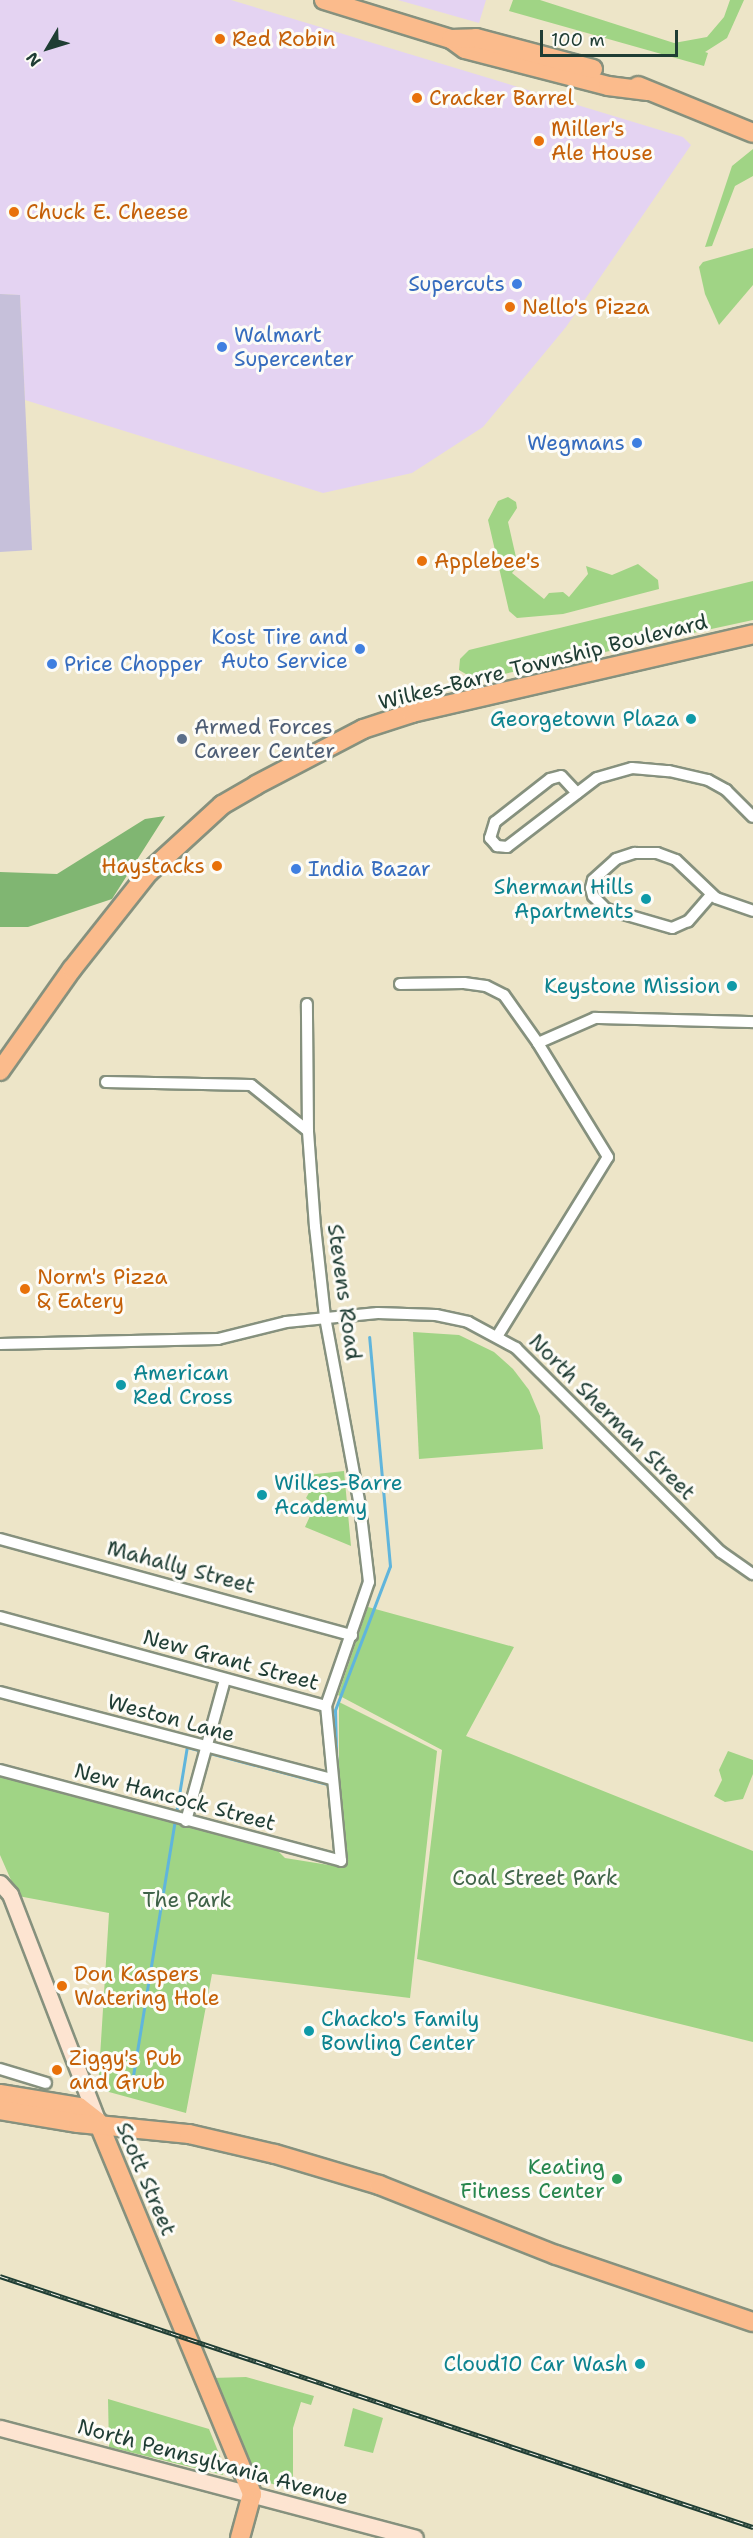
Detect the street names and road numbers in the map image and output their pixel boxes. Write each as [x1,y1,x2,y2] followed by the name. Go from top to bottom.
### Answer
[376,609,710,715] street label: Wilkes-Barre Township Boulevard
[322,1222,366,1362] street label: Stevens Road
[524,1329,700,1505] street label: North Sherman Street
[104,1535,258,1599] street label: Mahally Street
[140,1624,322,1696] street label: New Grant Street
[104,1689,238,1747] street label: Weston Lane
[71,1758,279,1836] street label: New Hancock Street
[111,2118,181,2240] street label: Scott Street
[75,2414,351,2510] street label: North Pennsylvania Avenue

